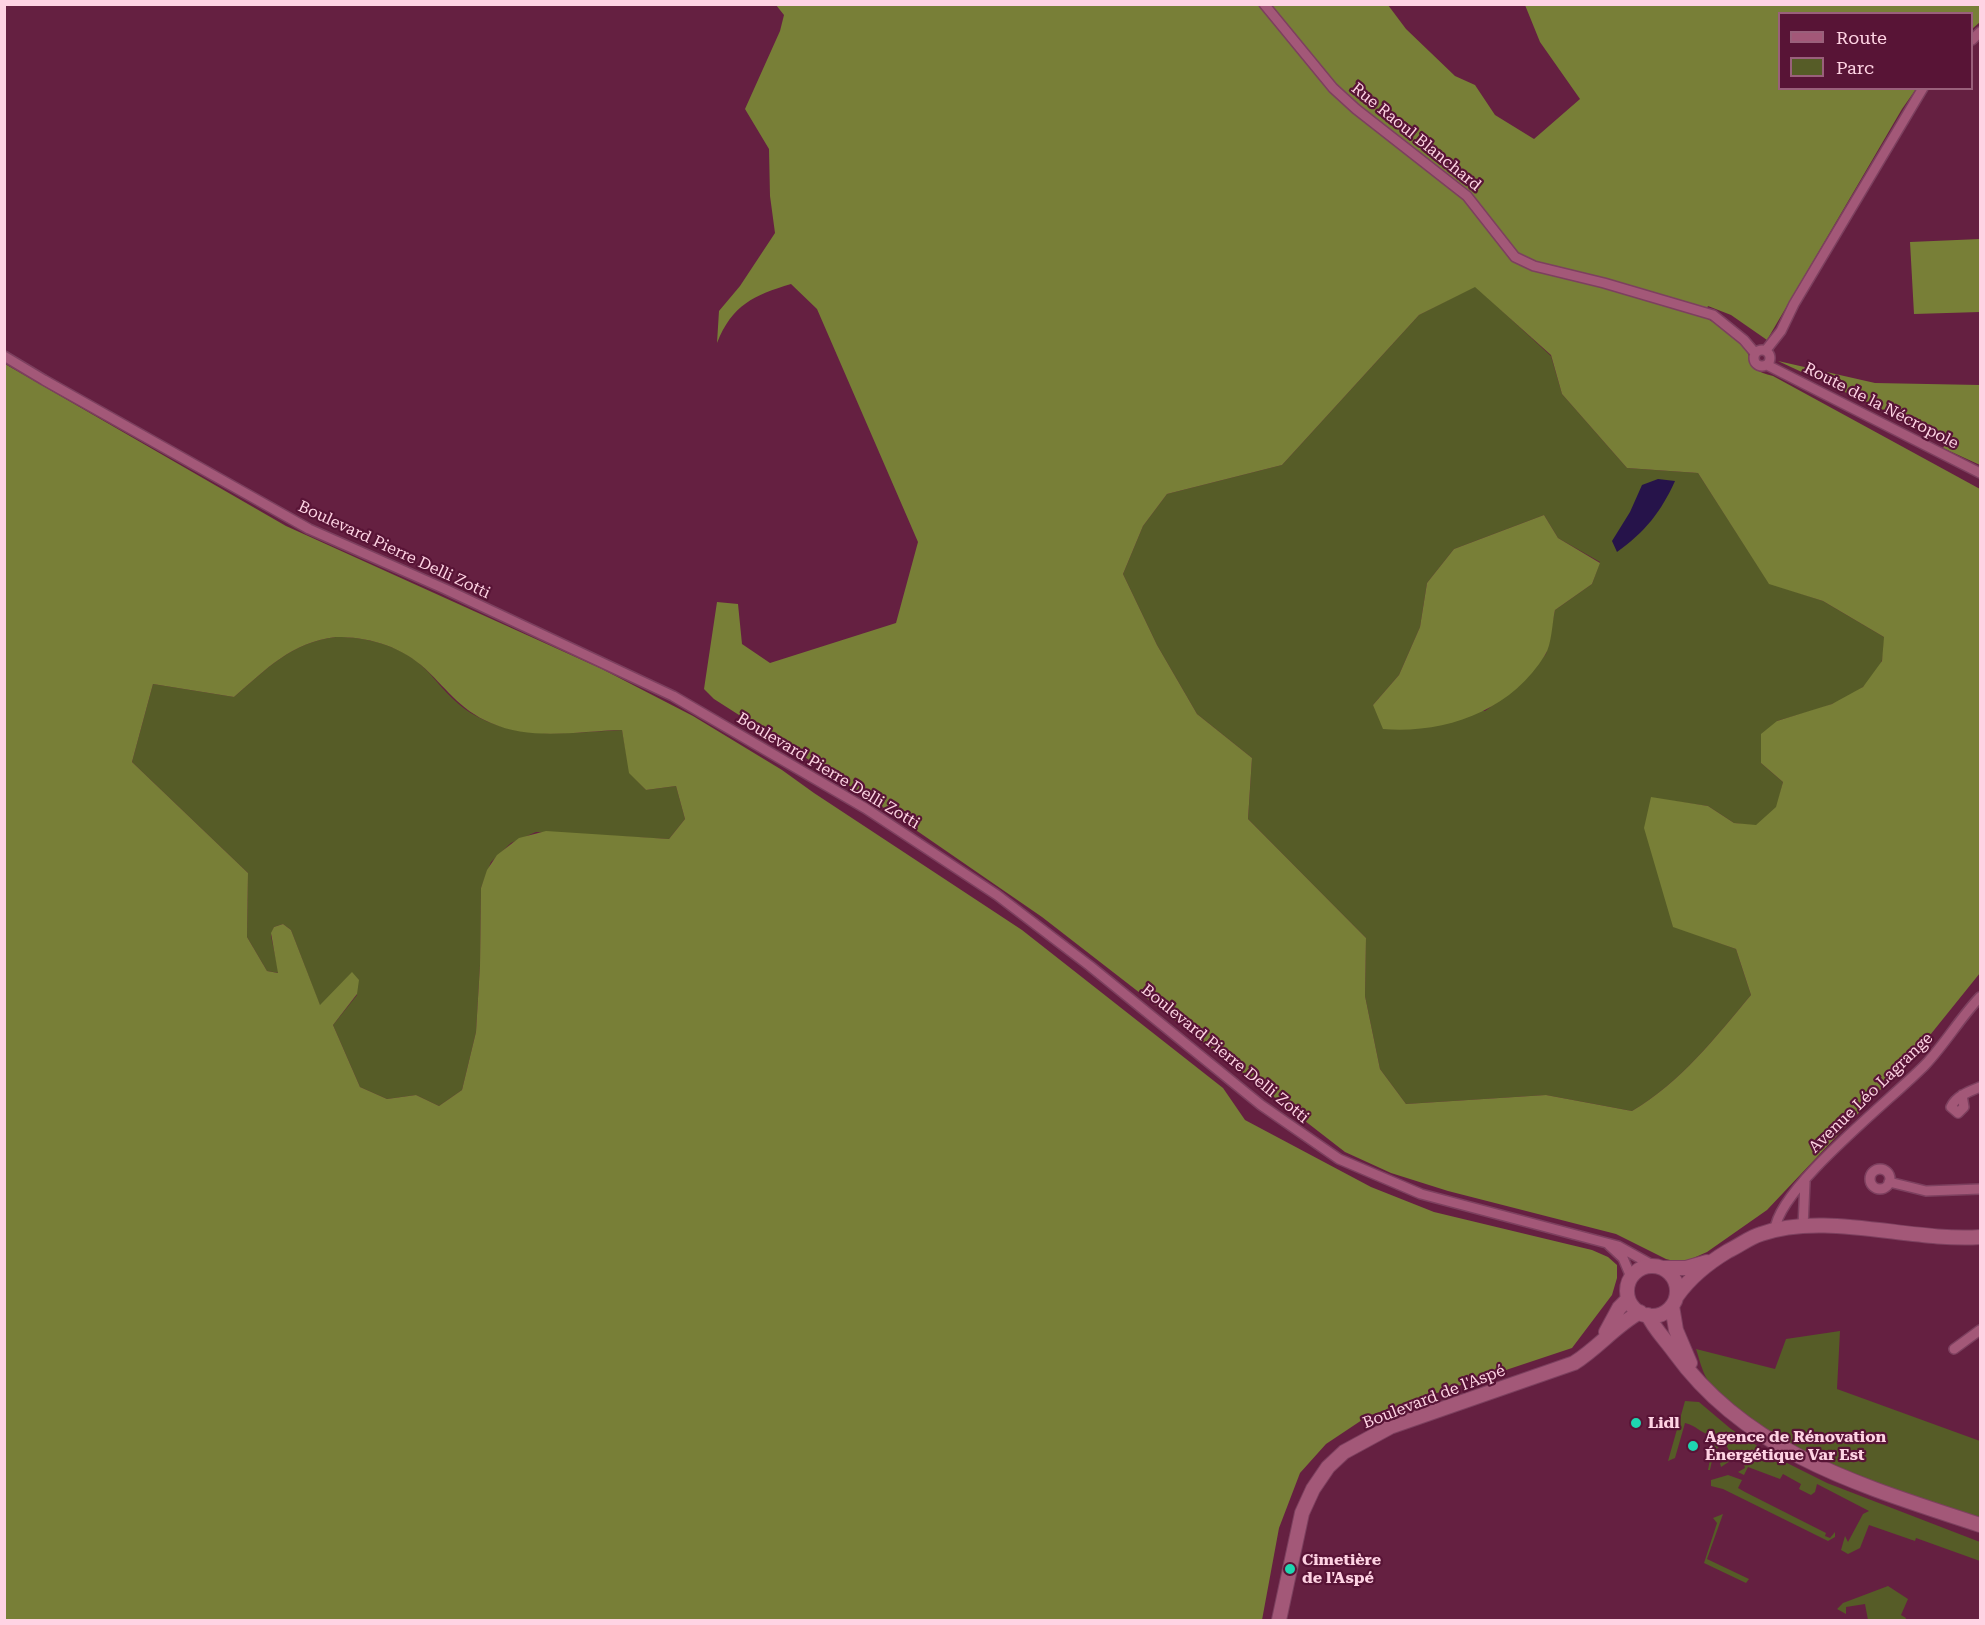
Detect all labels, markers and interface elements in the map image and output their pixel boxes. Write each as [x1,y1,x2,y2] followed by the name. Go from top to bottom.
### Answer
[1778,12,1973,90] legend
[1836,27,1887,48] text: Route
[1836,57,1874,78] text: Parc
[1347,79,1485,195] street label: Rue Raoul Blanchard
[1801,359,1961,453] street label: Route de la Nécropole
[295,497,493,603] street label: Boulevard Pierre Delli Zotti
[733,709,923,833] street label: Boulevard Pierre Delli Zotti
[1137,981,1313,1127] street label: Boulevard Pierre Delli Zotti
[1805,1029,1937,1157] street label: Avenue Léo Lagrange
[1360,1361,1508,1433] street label: Boulevard de l'Aspé
[1648,1413,1679,1433] place label: Lidl
[1629,1416,1643,1430] marker: Lidl
[1705,1427,1886,1465] place label: Agence de Rénovation Énergétique Var Est
[1686,1439,1700,1453] marker: Agence de Rénovation Énergétique Var Est
[1302,1550,1381,1588] place label: Cimetière de l'Aspé
[1283,1562,1297,1576] marker: Cimetière de l'Aspé

